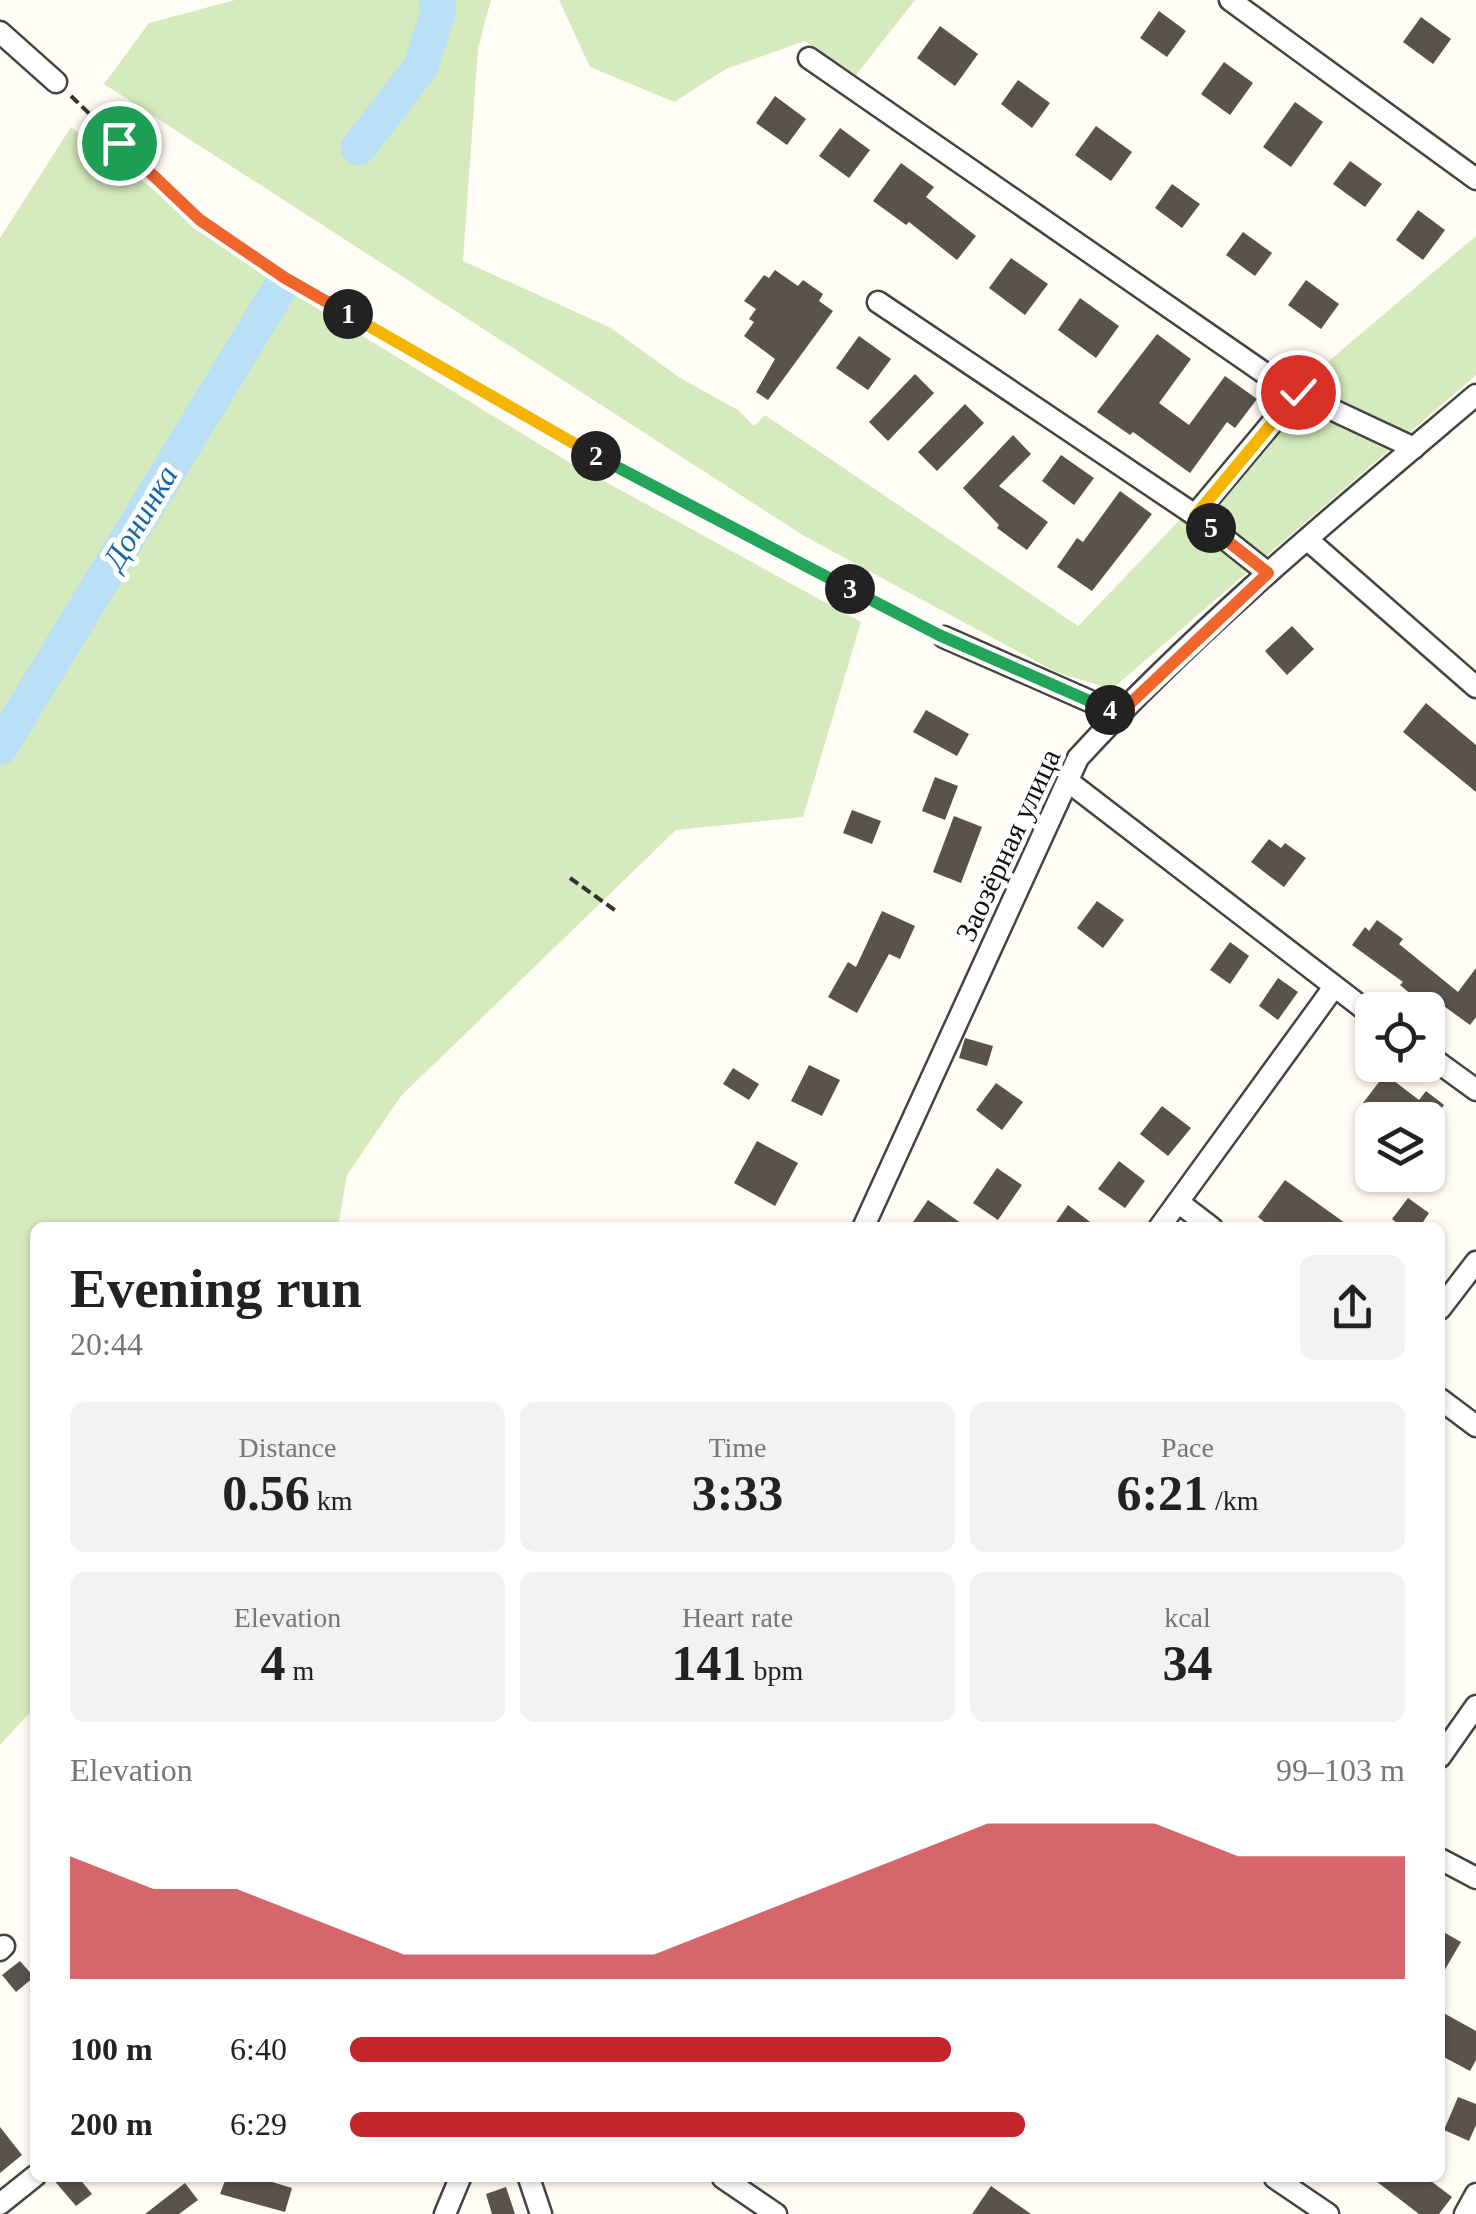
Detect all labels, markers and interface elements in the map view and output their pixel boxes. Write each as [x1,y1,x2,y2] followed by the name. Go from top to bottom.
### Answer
[77,101,162,186] pin
[92,116,147,171] icon: arrive
[323,289,373,339] pin: 1
[341,298,355,329] text: 1
[1256,350,1341,435] pin
[1271,365,1326,420] icon: check
[571,431,621,481] pin: 2
[589,440,603,471] text: 2
[94,459,185,578] water label: Донинка
[1186,503,1236,553] pin: 5
[1204,512,1218,543] text: 5
[825,564,875,614] pin: 3
[843,573,857,604] text: 3
[1085,685,1135,735] pin: 4
[1103,694,1117,725] text: 4
[949,743,1067,946] street label: Заозёрная улица
[1355,992,1445,1192] map controls
[1355,992,1445,1082] button: locate
[1355,1102,1445,1192] button: layers
[1300,1255,1405,1360] button: share
[70,1258,362,1319] text: Evening run
[70,1326,143,1362] text: 20:44
[239,1432,336,1463] text: Distance
[708,1432,767,1463] text: Time
[1161,1432,1214,1463] text: Pace
[222,1465,310,1521] text: 0.56
[692,1465,783,1521] text: 3:33
[1116,1465,1208,1521] text: 6:21
[310,1485,353,1516] text: km
[1208,1485,1259,1516] text: /km
[234,1602,341,1633] text: Elevation
[682,1602,793,1633] text: Heart rate
[1164,1602,1211,1633] text: kcal
[261,1635,286,1691] text: 4
[672,1635,747,1691] text: 141
[1163,1635,1213,1691] text: 34
[286,1655,314,1686] text: m
[747,1655,803,1686] text: bpm
[70,1752,193,1788] text: Elevation
[1276,1752,1405,1788] text: 99–103 m
[70,2031,153,2067] text: 100 m
[230,2031,287,2067] text: 6:40
[70,2106,153,2142] text: 200 m
[230,2106,287,2142] text: 6:29

